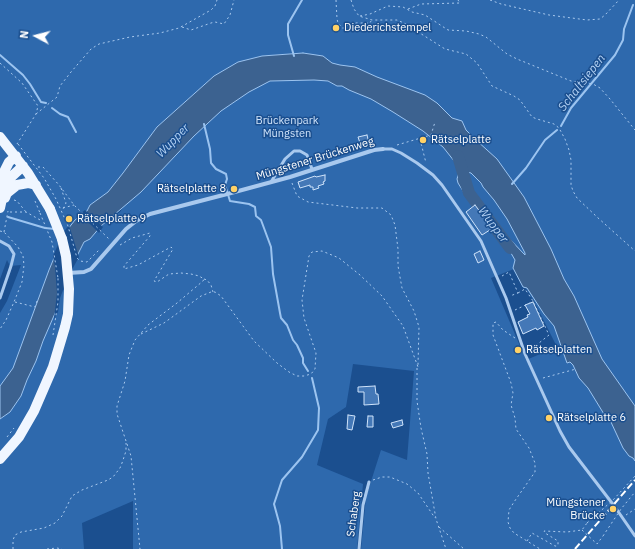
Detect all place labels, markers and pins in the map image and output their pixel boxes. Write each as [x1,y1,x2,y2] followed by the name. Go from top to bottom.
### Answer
[344,21,431,35] place label: Diederichstempel
[331,23,341,33] marker: Diederichstempel
[431,133,491,147] place label: Rätselplatte
[418,135,428,145] marker: Rätselplatte
[157,182,226,196] place label: Rätselplatte 8
[229,184,239,194] marker: Rätselplatte 8
[77,212,146,226] place label: Rätselplatte 9
[64,214,74,224] marker: Rätselplatte 9
[526,343,592,357] place label: Rätselplatten
[513,345,523,355] marker: Rätselplatten
[557,411,626,425] place label: Rätselplatte 6
[544,413,554,423] marker: Rätselplatte 6
[546,496,605,522] place label: Müngstener Brücke
[608,504,618,514] marker: Müngstener Brücke

